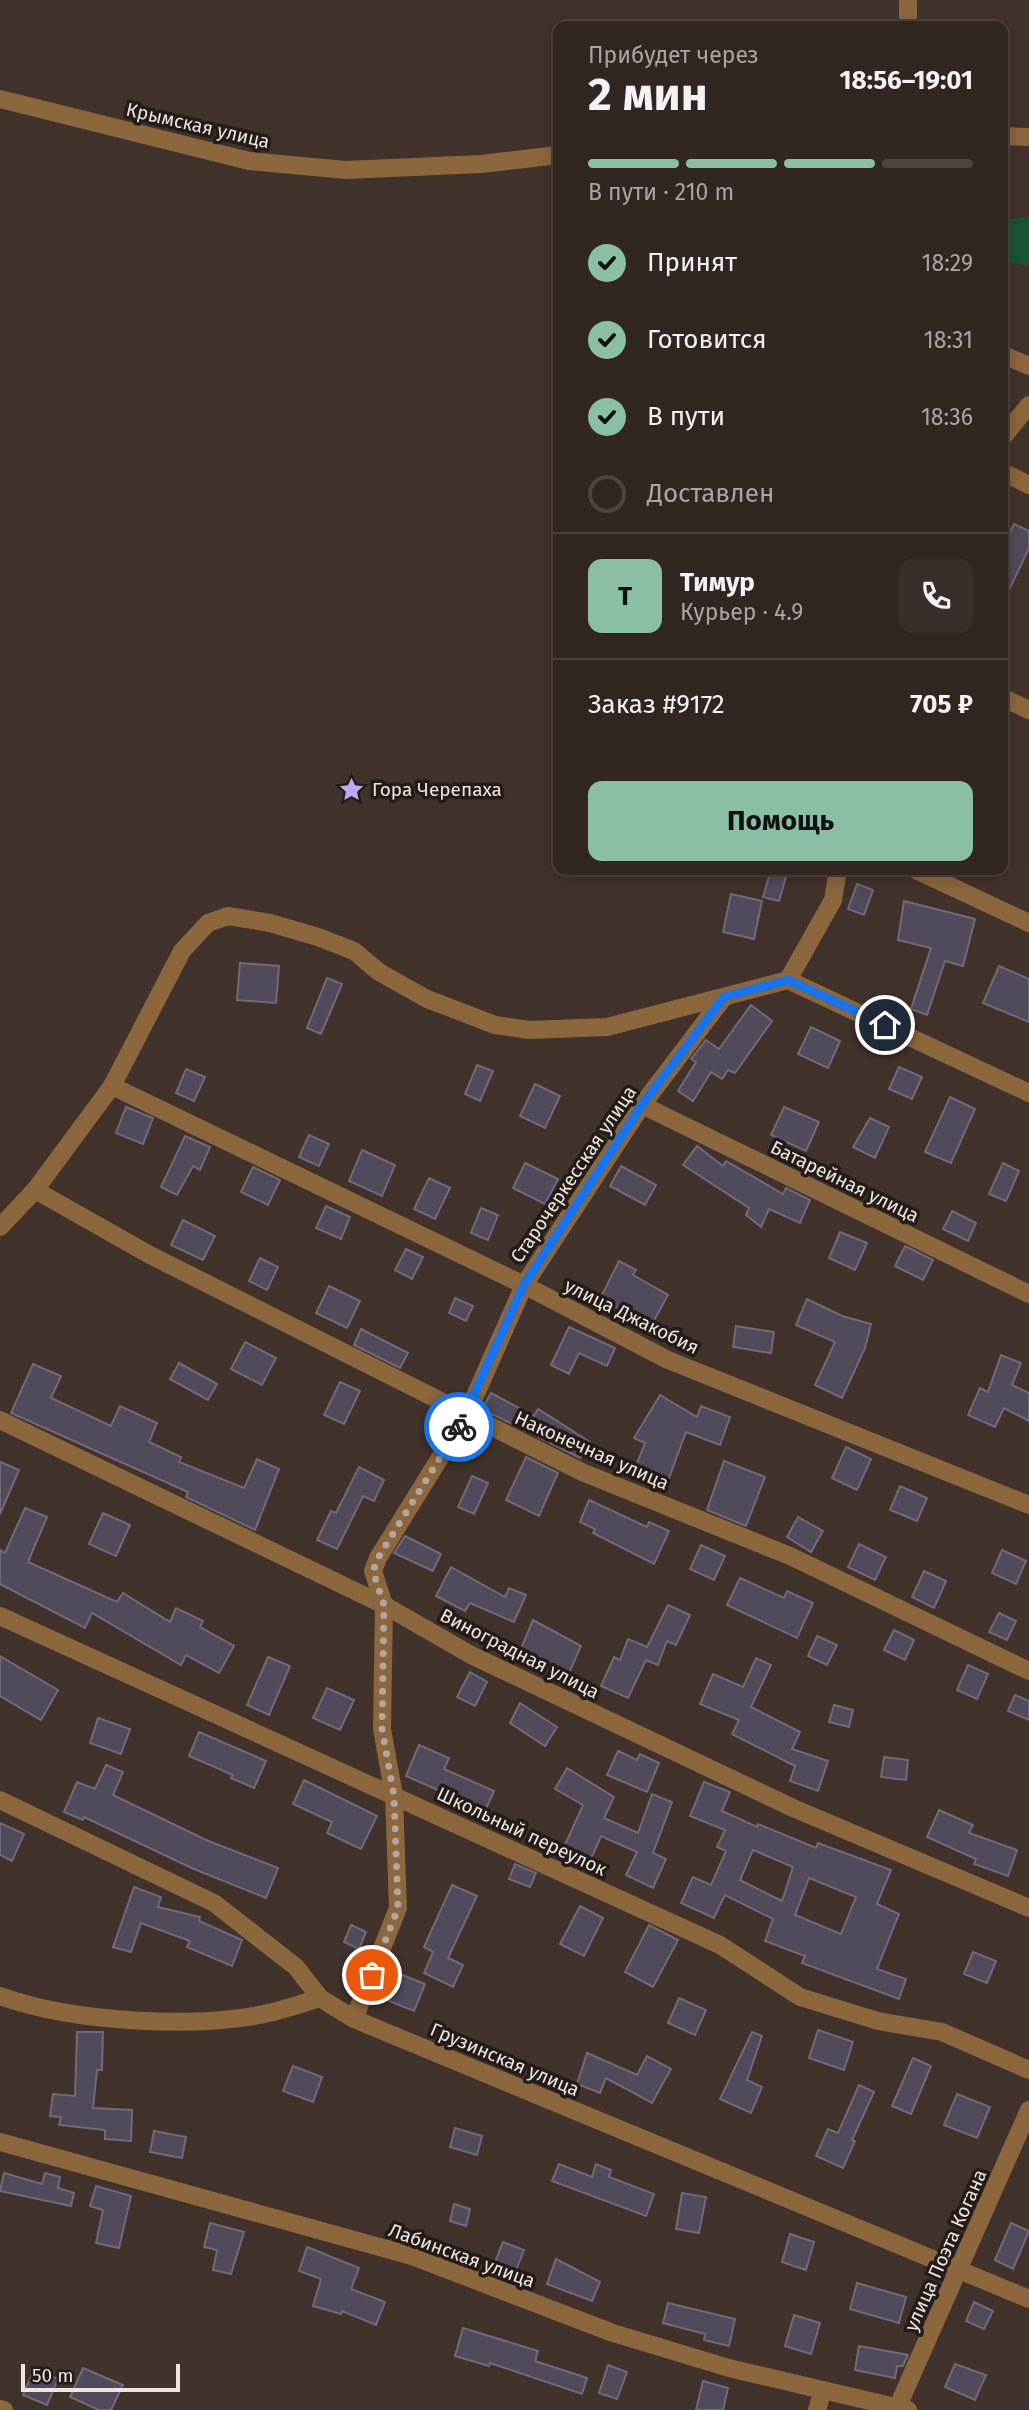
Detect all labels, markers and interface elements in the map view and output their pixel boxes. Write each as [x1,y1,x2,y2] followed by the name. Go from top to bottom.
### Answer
[588,41,759,69] text: Прибудет через
[840,65,973,96] text: 18:56–19:01
[588,67,708,122] text: 2 мин
[124,98,272,153] street label: Крымская улица
[588,178,734,206] text: В пути · 210 m
[588,244,626,282] icon: check
[647,247,737,278] text: Принят
[922,249,973,277] text: 18:29
[588,321,626,359] icon: check
[647,324,767,355] text: Готовится
[924,326,973,354] text: 18:31
[588,398,626,436] icon: check
[647,401,725,432] text: В пути
[921,403,973,431] text: 18:36
[647,478,774,509] text: Доставлен
[899,559,973,633] button: phone
[680,567,755,598] text: Тимур
[618,581,632,612] text: Т
[680,598,803,626] text: Курьер · 4.9
[588,689,725,720] text: Заказ #9172
[910,689,973,720] text: 705 ₽
[338,775,366,803] place icon: Гора Черепаха
[372,778,502,801] place label: Гора Черепаха
[588,781,973,861] button: Помощь
[855,995,915,1055] pin
[866,1006,904,1044] icon: home
[506,1081,641,1267] street label: Старочеркесская улица
[767,1136,923,1227] street label: Батарейная улица
[561,1274,703,1359] street label: улица Джакобия
[424,1392,494,1462] courier
[511,1406,672,1495] street label: Наконечная улица
[440,1408,478,1446] icon: bike
[436,1603,603,1704] street label: Виноградная улица
[433,1782,610,1881] street label: Школьный переулок
[342,1945,402,2005] pin
[353,1956,391,1994] icon: bag
[427,2018,583,2101] street label: Грузинская улица
[899,2166,991,2335] street label: улица Поэта Когана
[386,2218,538,2293] street label: Лабинская улица
[21,2361,180,2393] scale bar
[32,2364,73,2387] text: 50 m

